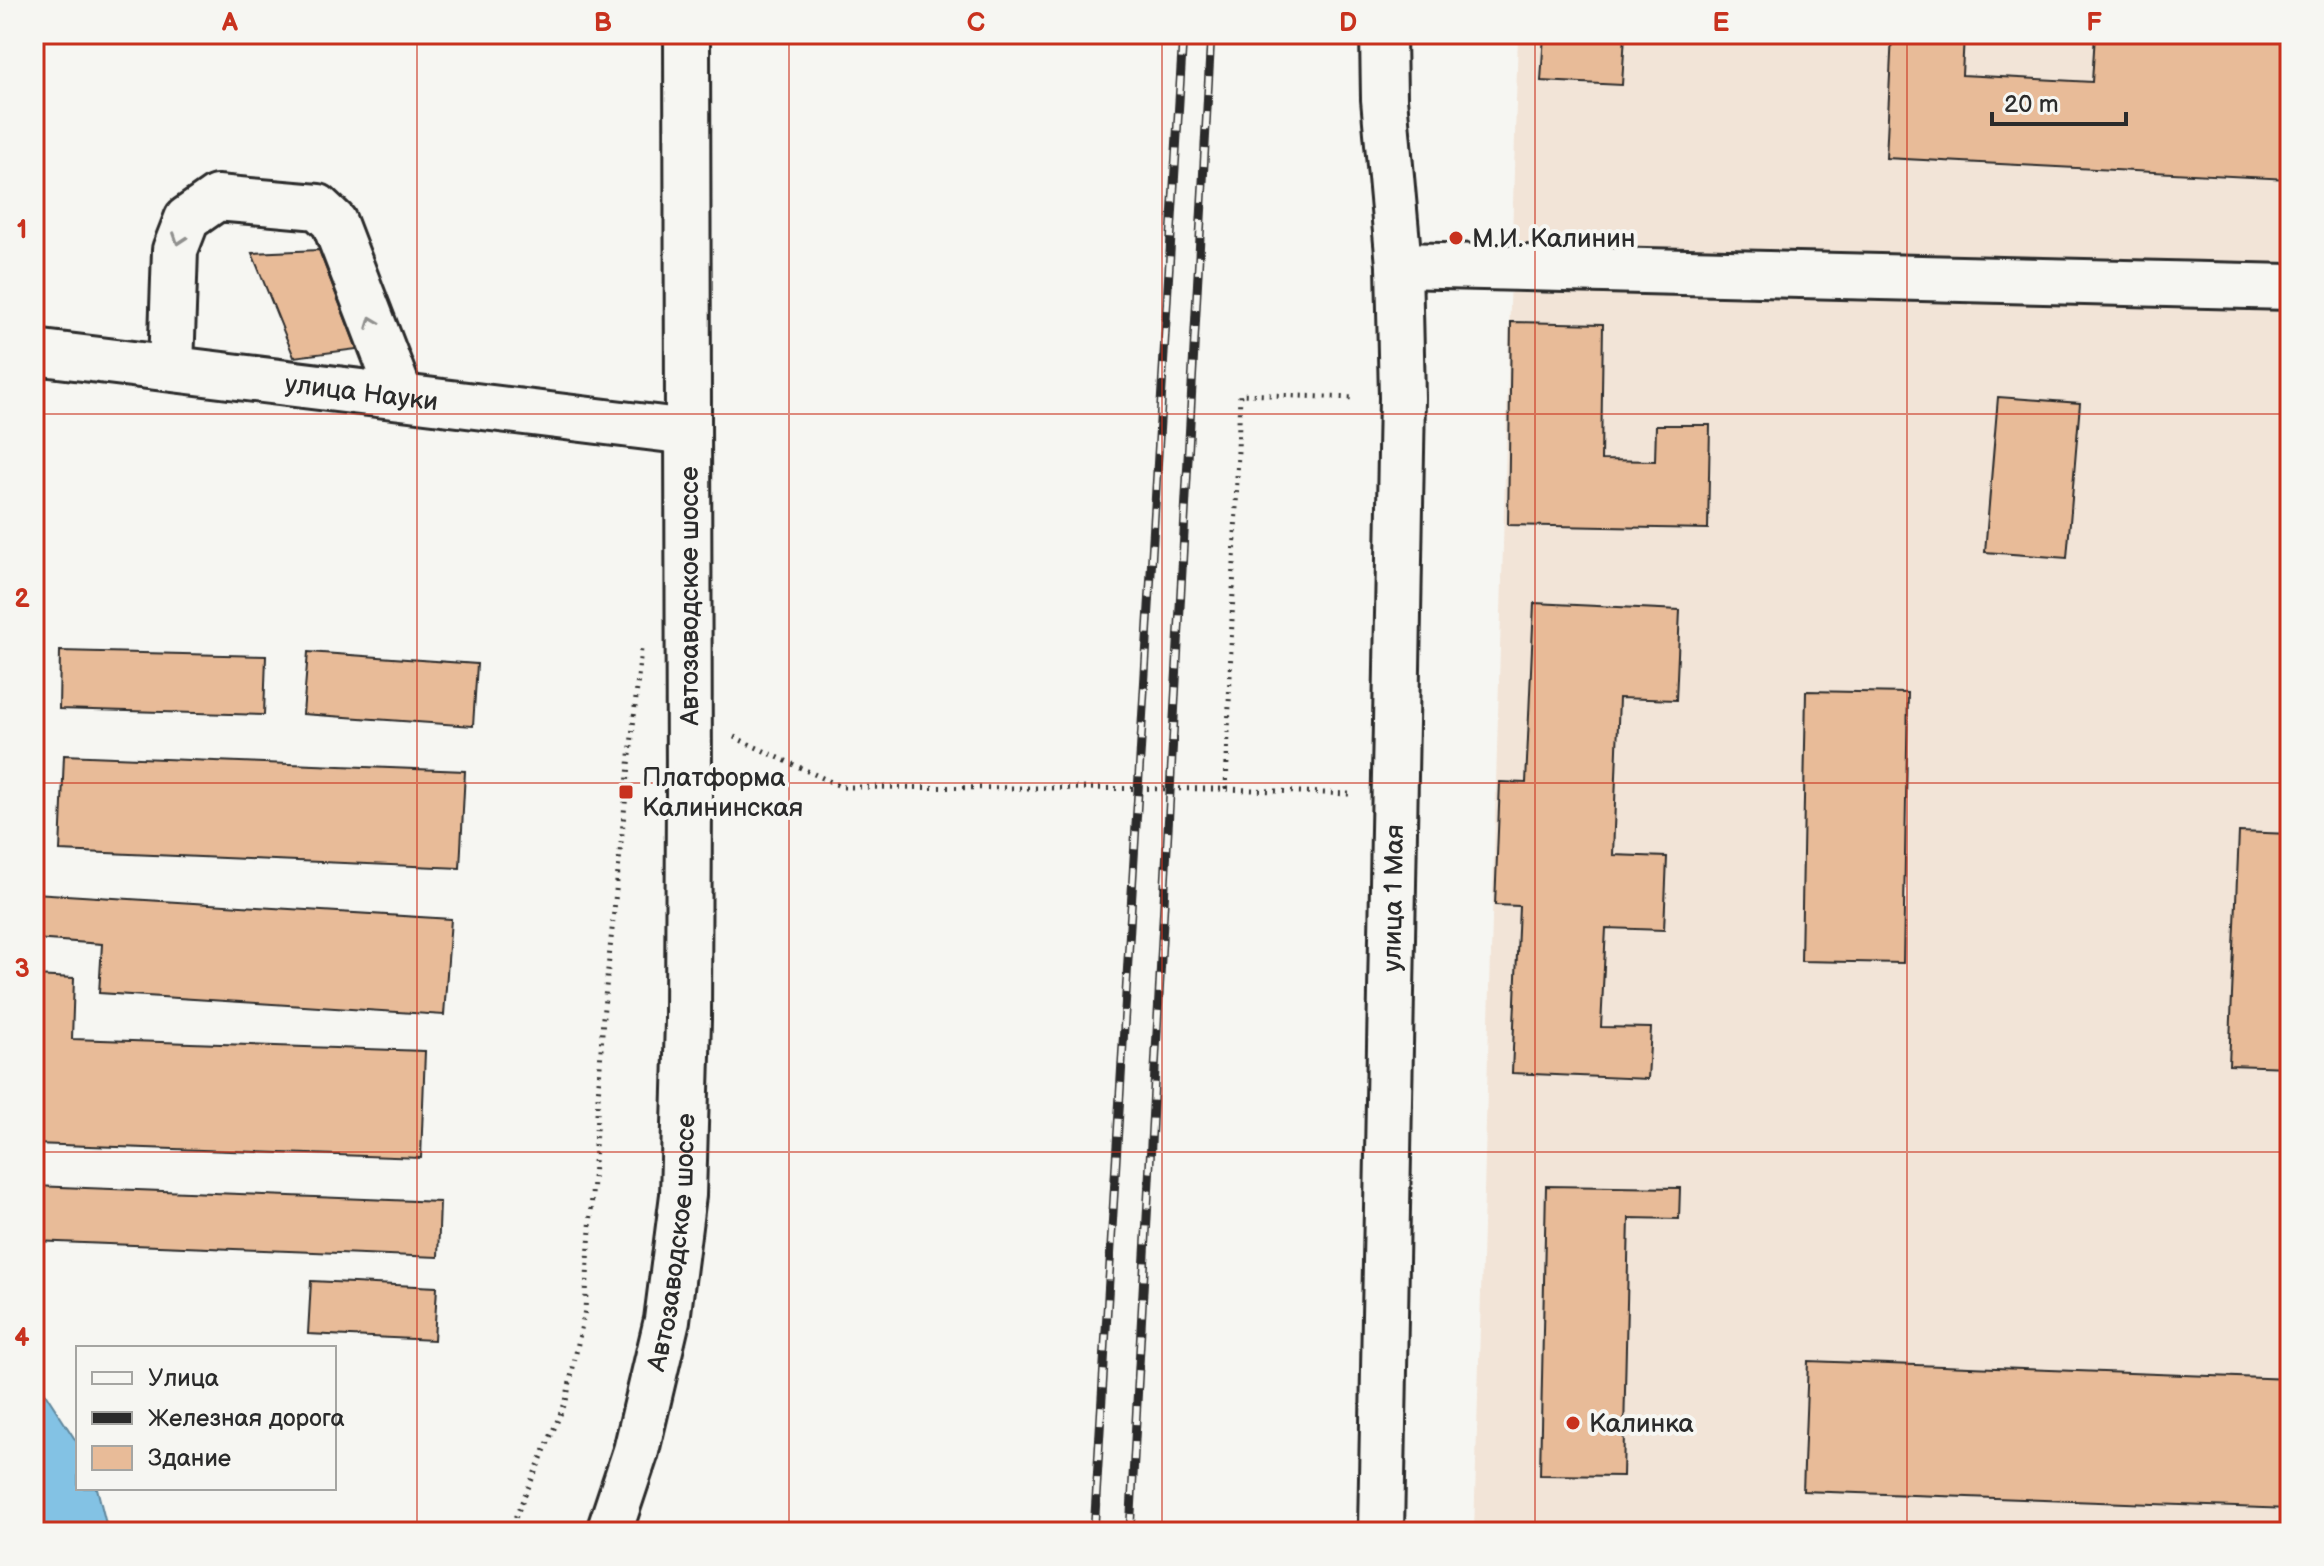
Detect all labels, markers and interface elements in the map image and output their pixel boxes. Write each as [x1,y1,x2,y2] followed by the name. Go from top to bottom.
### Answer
[221,8,238,39] text: A
[594,8,612,39] text: B
[967,8,985,39] text: C
[1339,8,1357,39] text: D
[1713,8,1730,39] text: E
[2086,8,2102,39] text: F
[1992,76,2126,126] scale bar
[2004,90,2059,119] text: 20 m
[17,215,27,246] text: 1
[1472,224,1636,255] place label: М.И. Калинин
[1447,229,1465,247] marker: М.И. Калинин
[173,231,189,245] one-way arrow
[365,316,381,330] one-way arrow
[283,369,440,418] street label: улица Науки
[675,466,706,727] street label: Автозаводское шоссе
[14,584,30,615] text: 2
[642,763,803,824] place label: Платформа Калининская
[617,783,635,801] marker: Платформа Калининская
[1377,824,1411,972] street label: улица 1 Мая
[14,954,30,985] text: 3
[641,1113,702,1375] street label: Автозаводское шоссе
[14,1323,30,1354] text: 4
[76,1346,336,1490] legend
[148,1364,219,1393] text: Улица
[148,1404,345,1433] text: Железная дорога
[1589,1409,1694,1440] place label: Калинка
[1564,1414,1582,1432] marker: Калинка
[148,1444,231,1473] text: Здание

